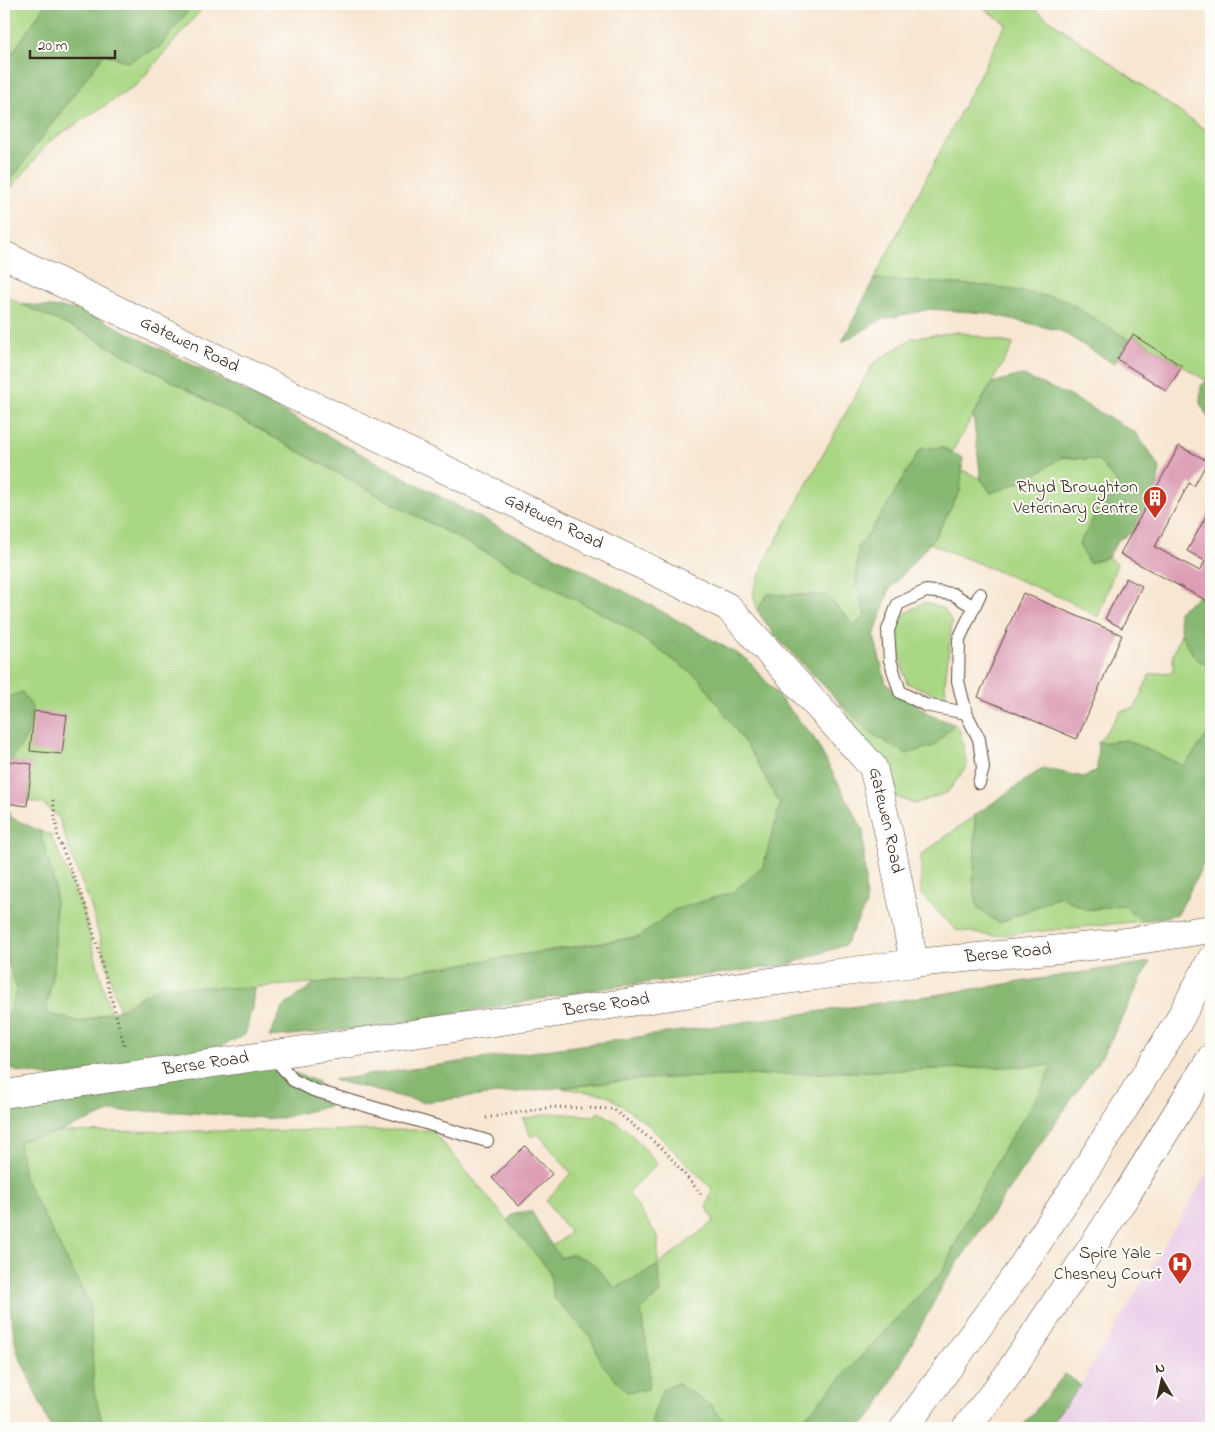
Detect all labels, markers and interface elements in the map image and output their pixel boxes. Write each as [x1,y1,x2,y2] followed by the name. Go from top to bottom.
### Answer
[30,28,115,60] scale bar
[38,35,68,57] text: 20 m
[135,310,243,380] street label: Gatewen Road
[1012,475,1139,522] place label: Rhyd Broughton Veterinary Centre
[1142,485,1168,519] building icon: Rhyd Broughton Veterinary Centre
[499,487,608,557] street label: Gatewen Road
[861,765,909,876] street label: Gatewen Road
[963,937,1053,971] street label: Berse Road
[561,986,651,1025] street label: Berse Road
[160,1045,251,1084] street label: Berse Road
[1054,1241,1162,1288] place label: Spire Yale - Chesney Court
[1167,1251,1193,1285] hospital icon: Spire Yale - Chesney Court
[1138,1354,1188,1404] north arrow
[1154,1358,1167,1380] text: N

